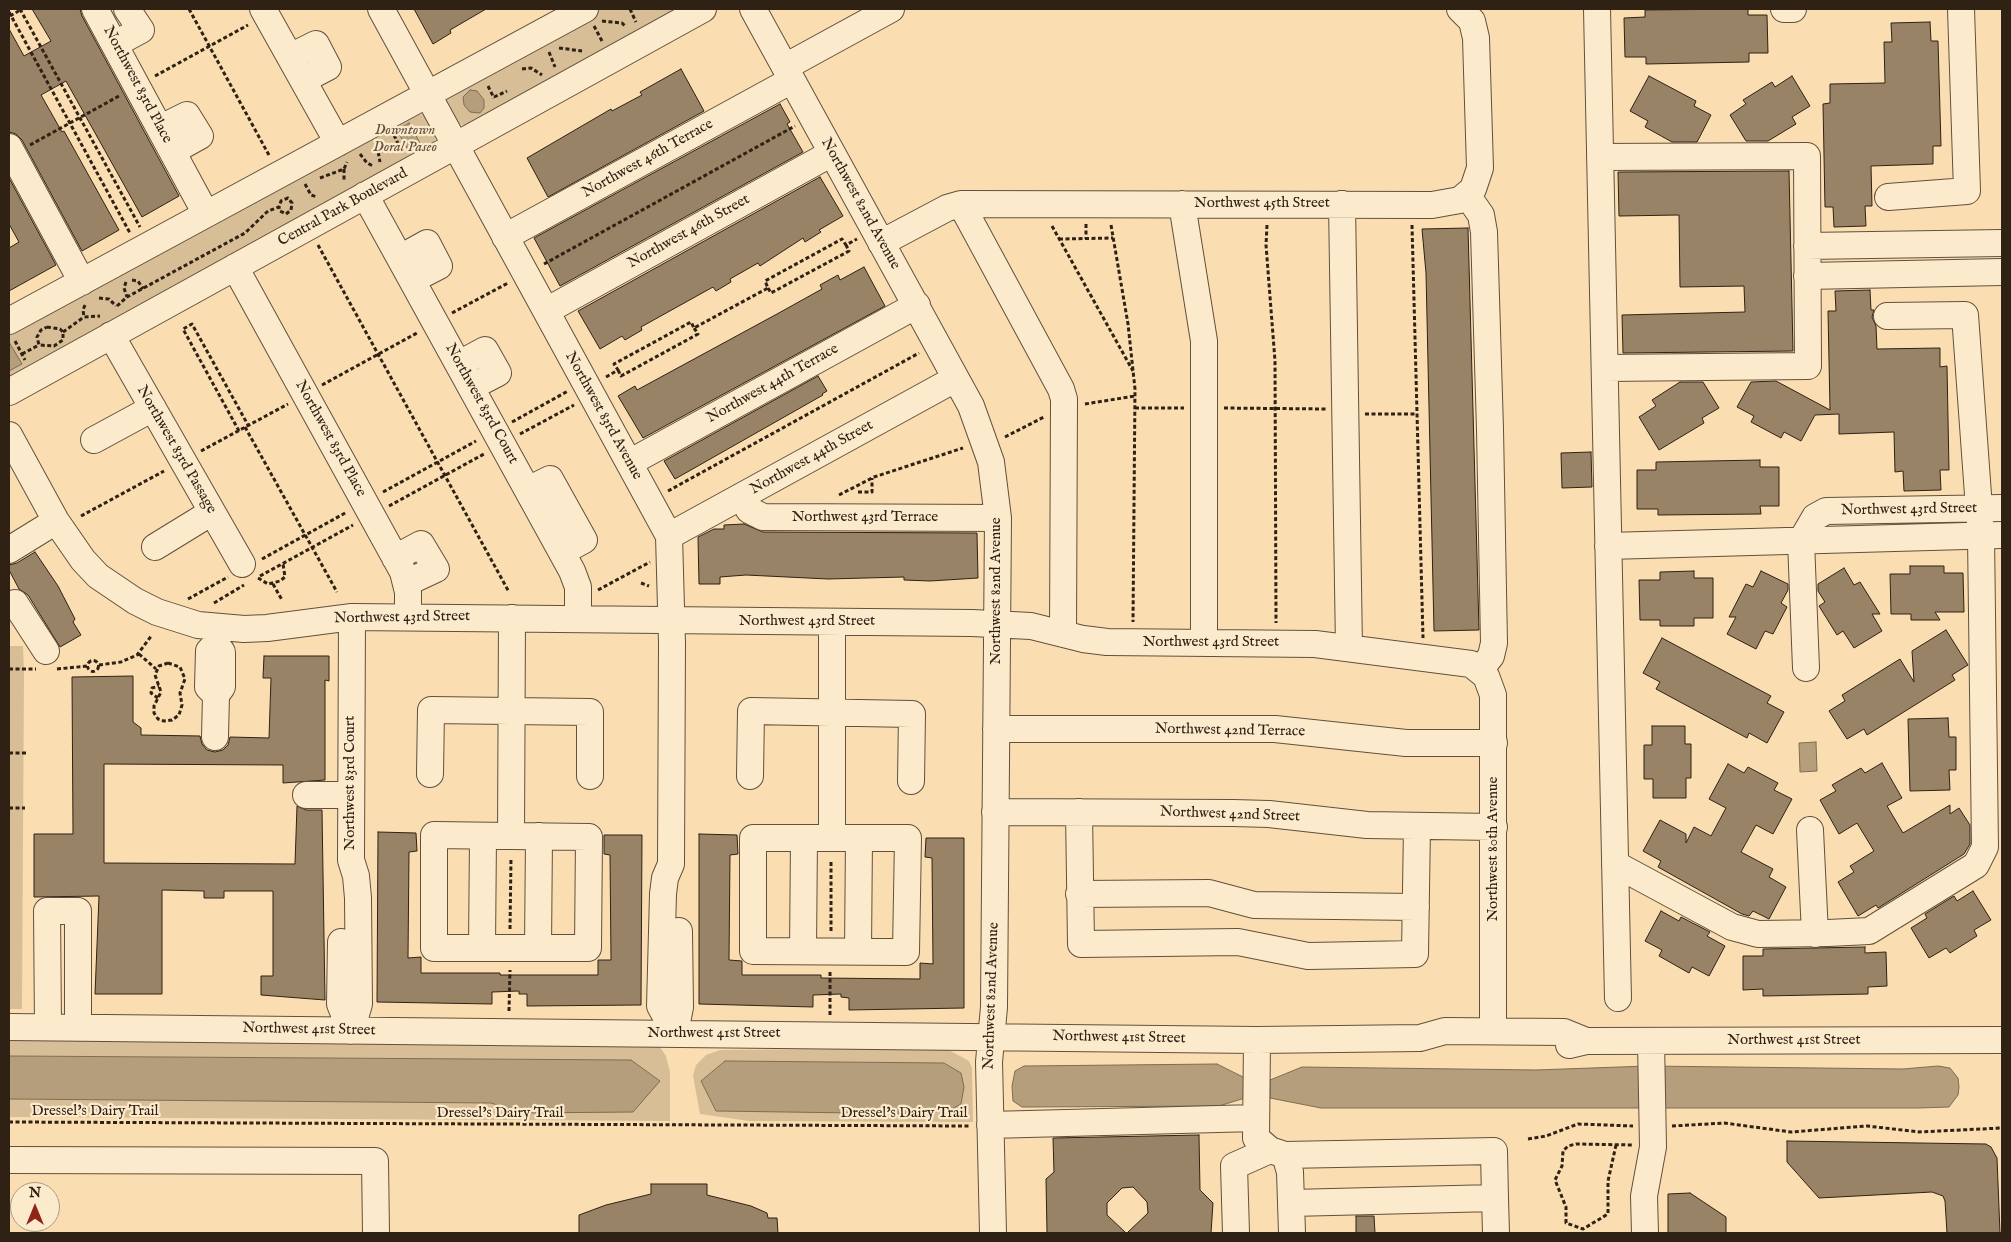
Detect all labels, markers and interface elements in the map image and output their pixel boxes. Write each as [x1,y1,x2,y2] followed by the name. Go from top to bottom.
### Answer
[98,23,176,147] street label: Northwest 83rd Place
[579,116,717,202] street label: Northwest 46th Terrace
[373,122,437,157] park label: Downtown Doral Paseo
[816,135,904,273] street label: Northwest 82nd Avenue
[275,165,411,251] street label: Central Park Boulevard
[625,191,753,273] street label: Northwest 46th Street
[1194,195,1330,213] street label: Northwest 45th Street
[704,340,842,428] street label: Northwest 44th Terrace
[440,341,522,467] street label: Northwest 83rd Court
[560,349,646,483] street label: Northwest 83rd Avenue
[291,378,369,500] street label: Northwest 83rd Place
[132,383,220,517] street label: Northwest 83rd Passage
[747,417,877,499] street label: Northwest 44th Street
[1841,500,1977,520] street label: Northwest 43rd Street
[792,509,938,527] street label: Northwest 43rd Terrace
[988,517,1006,665] street label: Northwest 82nd Avenue
[334,608,470,628] street label: Northwest 43rd Street
[739,613,875,631] street label: Northwest 43rd Street
[1143,634,1279,652] street label: Northwest 43rd Street
[342,716,360,850] street label: Northwest 83rd Court
[1155,721,1305,741] street label: Northwest 42nd Terrace
[1485,777,1503,921] street label: Northwest 80th Avenue
[1160,804,1300,826] street label: Northwest 42nd Street
[980,922,1004,1070] street label: Northwest 82nd Avenue
[242,1020,376,1040] street label: Northwest 41st Street
[647,1025,781,1043] street label: Northwest 41st Street
[1052,1028,1186,1048] street label: Northwest 41st Street
[1727,1032,1861,1050] street label: Northwest 41st Street
[31,1103,159,1121] street label: Dressel's Dairy Trail
[436,1105,564,1123] street label: Dressel's Dairy Trail
[840,1105,968,1123] street label: Dressel's Dairy Trail
[10,1182,60,1232] north arrow
[29,1184,41,1202] text: N

